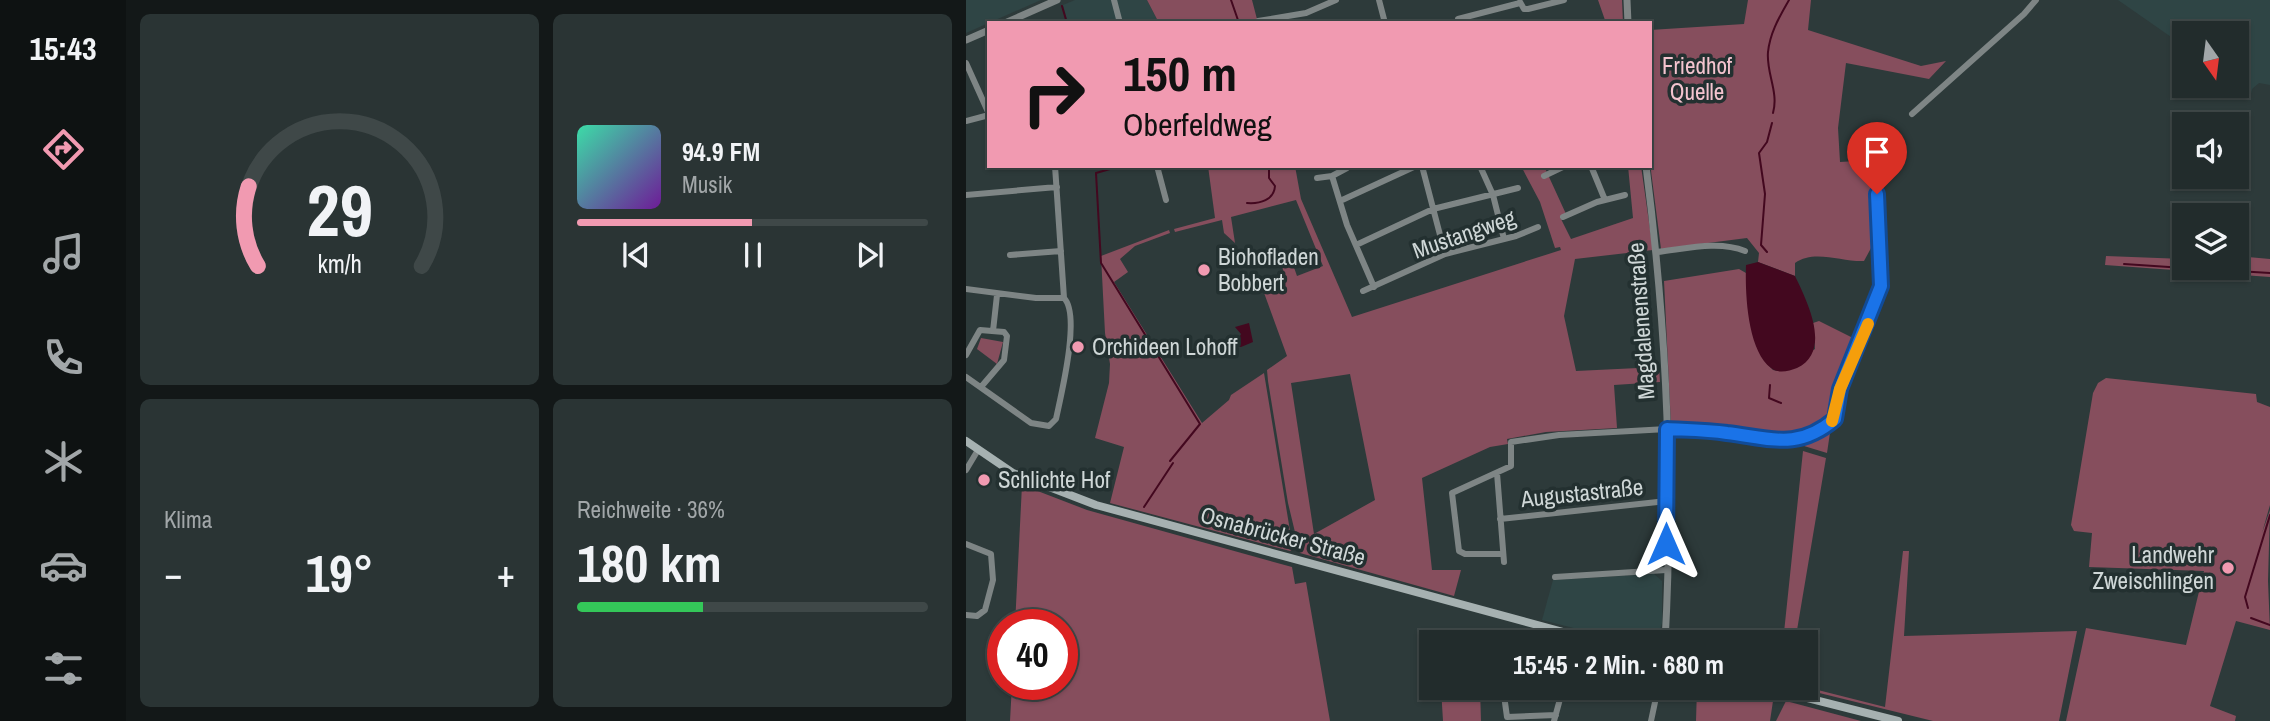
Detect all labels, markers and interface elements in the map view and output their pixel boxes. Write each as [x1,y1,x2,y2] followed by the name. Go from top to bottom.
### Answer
[2172,21,2249,98] north arrow
[2172,21,2249,280] map controls
[29,27,97,70] text: 15:43
[1123,40,1237,106] text: 150 m
[1008,49,1099,140] icon: right
[1662,50,1733,107] park label: Friedhof Quelle
[1123,103,1272,146] text: Oberfeldweg
[2172,112,2249,189] button: sound
[1847,122,1907,194] pin
[39,125,88,174] icon: directions
[1858,133,1896,171] icon: arrive
[682,134,760,169] text: 94.9 FM
[306,161,373,259] text: 29
[682,169,732,200] text: Musik
[1408,201,1520,266] street label: Mustangweg
[2172,203,2249,280] button: layers
[39,229,88,278] icon: music
[617,236,655,274] icon: previous
[734,236,772,274] icon: pause
[851,236,889,274] icon: next
[1218,241,1319,298] place label: Biohofladen Bobbert
[1620,242,1661,401] street label: Magdalenenstraße
[317,247,362,281] text: km/h
[1196,262,1212,278] marker: Biohofladen Bobbert
[1092,331,1238,362] place label: Orchideen Lohoff
[39,333,88,382] icon: phone
[1070,339,1086,355] marker: Orchideen Lohoff
[39,437,88,486] icon: climate
[998,464,1111,495] place label: Schlichte Hof
[1518,471,1645,514] street label: Augustastraße
[976,472,992,488] marker: Schlichte Hof
[577,494,725,525] text: Reichweite · 36%
[1197,499,1369,572] street label: Osnabrücker Straße
[164,504,212,535] text: Klima
[1629,507,1703,581] position arrow
[577,528,722,598] text: 180 km
[305,538,374,608] text: 19°
[2092,539,2215,596] place label: Landwehr Zweischlingen
[39,541,88,590] icon: car
[164,548,182,599] text: −
[497,548,515,599] text: +
[2220,560,2236,576] marker: Landwehr Zweischlingen
[987,609,1078,700] speed limit sign: 40
[39,644,88,693] icon: filters
[1513,647,1724,682] text: 15:45 · 2 Min. · 680 m

